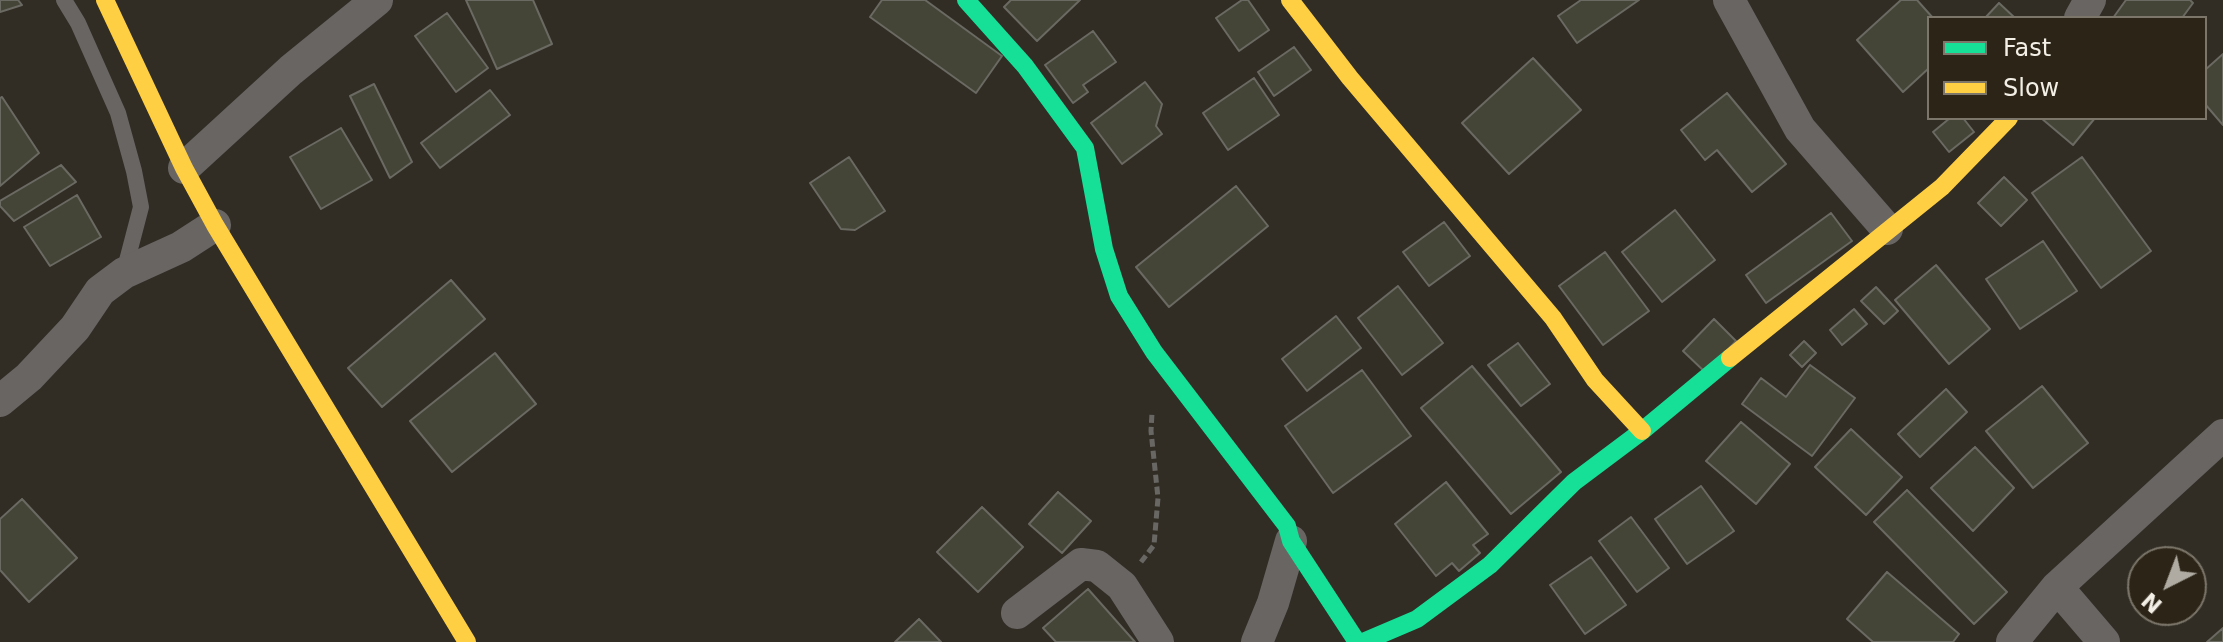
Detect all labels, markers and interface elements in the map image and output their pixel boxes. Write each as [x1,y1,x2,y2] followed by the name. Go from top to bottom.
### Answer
[1927,16,2207,120] legend
[2003,34,2051,62] text: Fast
[2003,74,2059,102] text: Slow
[2127,546,2207,626] north arrow
[2137,587,2167,618] text: N

